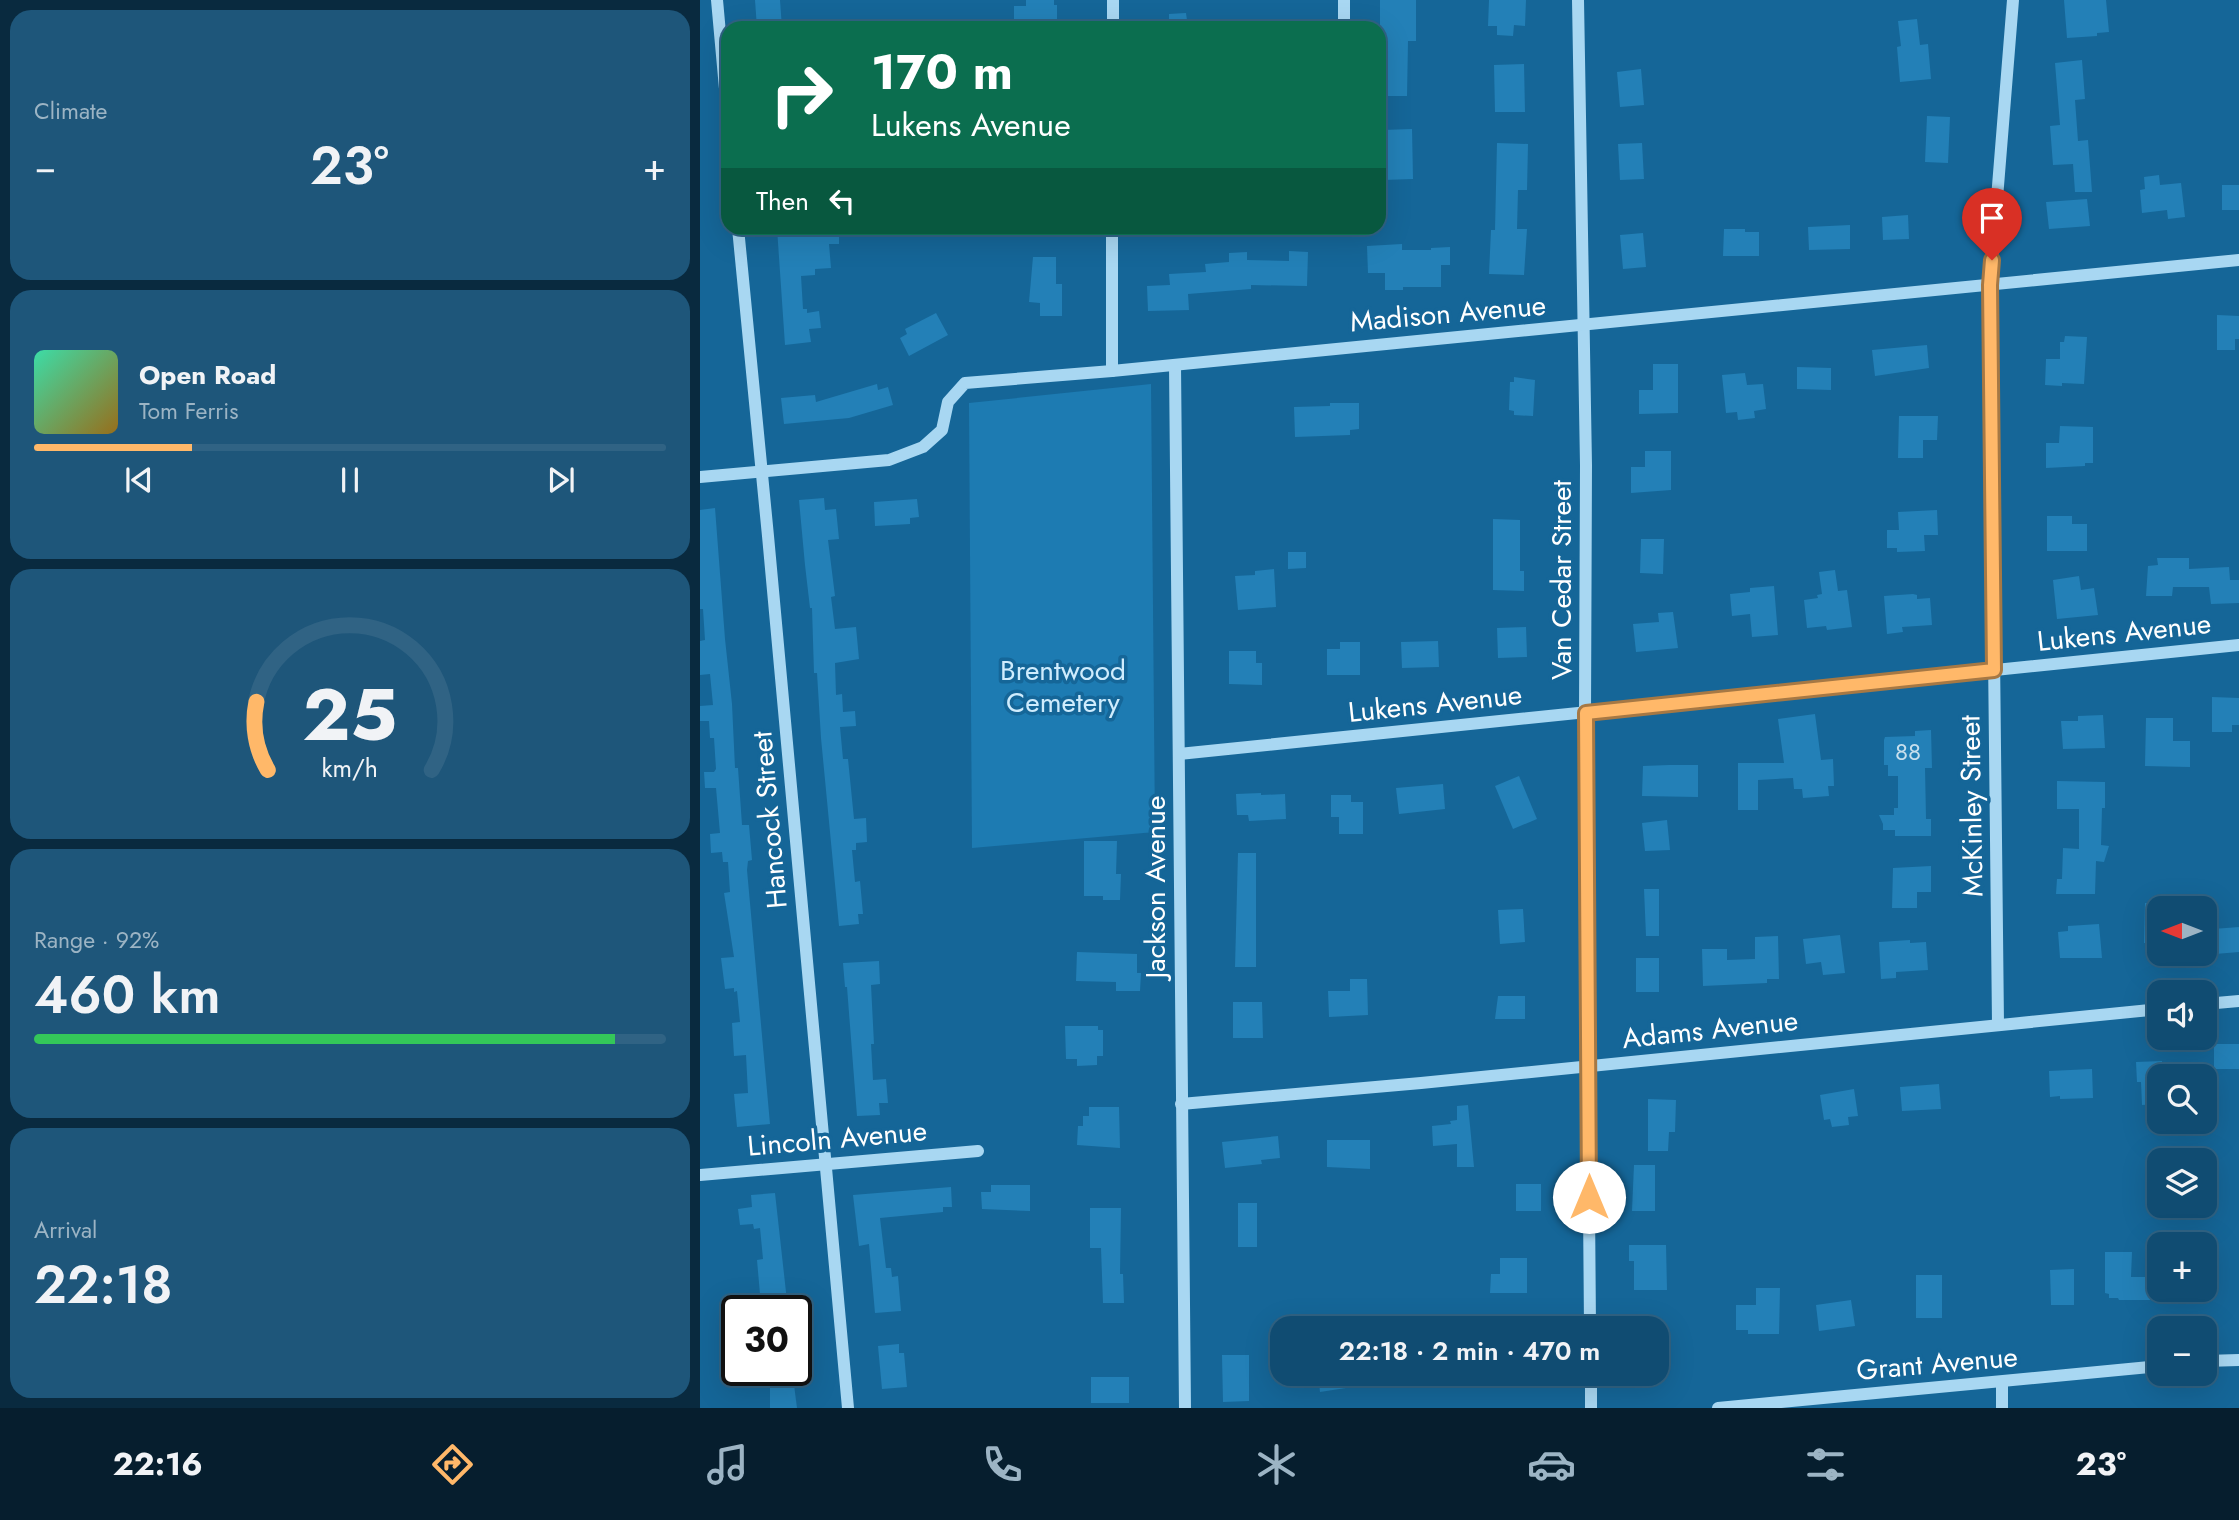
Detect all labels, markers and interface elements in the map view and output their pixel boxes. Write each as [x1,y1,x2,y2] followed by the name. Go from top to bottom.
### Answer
[871,37,1013,107] text: 170 m
[756,49,847,140] icon: right
[34,94,107,128] text: Climate
[871,102,1071,148] text: Lukens Avenue
[310,128,389,204] text: 23°
[34,139,56,194] text: −
[643,139,666,194] text: +
[756,182,809,220] text: Then
[823,182,861,220] icon: left
[1962,188,2022,260] pin
[1973,199,2011,237] icon: arrive
[1348,285,1548,342] street label: Madison Avenue
[139,356,276,394] text: Open Road
[139,394,238,428] text: Tom Ferris
[120,461,158,499] icon: previous
[331,461,369,499] icon: pause
[542,461,580,499] icon: next
[1541,480,1582,680] street label: Van Cedar Street
[2035,603,2213,662] street label: Lukens Avenue
[1000,650,1126,723] park label: Brentwood Cemetery
[303,662,397,767] text: 25
[1346,674,1524,733] street label: Lukens Avenue
[1949,714,1994,897] street label: McKinley Street
[741,729,798,910] street label: Hancock Street
[1895,734,1921,769] house number: 88
[322,750,378,786] text: km/h
[1135,796,1176,982] street label: Jackson Avenue
[2147,896,2217,966] north arrow
[2147,896,2217,1386] map controls
[34,923,159,957] text: Range · 92%
[34,957,221,1033] text: 460 km
[2147,980,2217,1050] button: sound
[1620,1000,1800,1059] street label: Adams Avenue
[2147,1064,2217,1134] button: search
[746,1110,928,1167] street label: Lincoln Avenue
[2147,1148,2217,1218] button: layers
[1552,1160,1626,1234] position arrow
[34,1213,97,1247] text: Arrival
[2147,1232,2217,1302] button: +
[34,1247,173,1323] text: 22:18
[721,1295,812,1386] speed limit sign: 30
[2147,1316,2217,1386] button: −
[1339,1332,1600,1370] text: 22:18 · 2 min · 470 m
[1855,1336,2019,1391] street label: Grant Avenue
[428,1440,477,1489] icon: directions
[703,1440,752,1489] icon: music
[978,1440,1027,1489] icon: phone
[1252,1440,1301,1489] icon: climate
[1527,1440,1576,1489] icon: car
[1801,1440,1850,1489] icon: filters
[113,1441,203,1487] text: 22:16
[2076,1441,2126,1487] text: 23°

